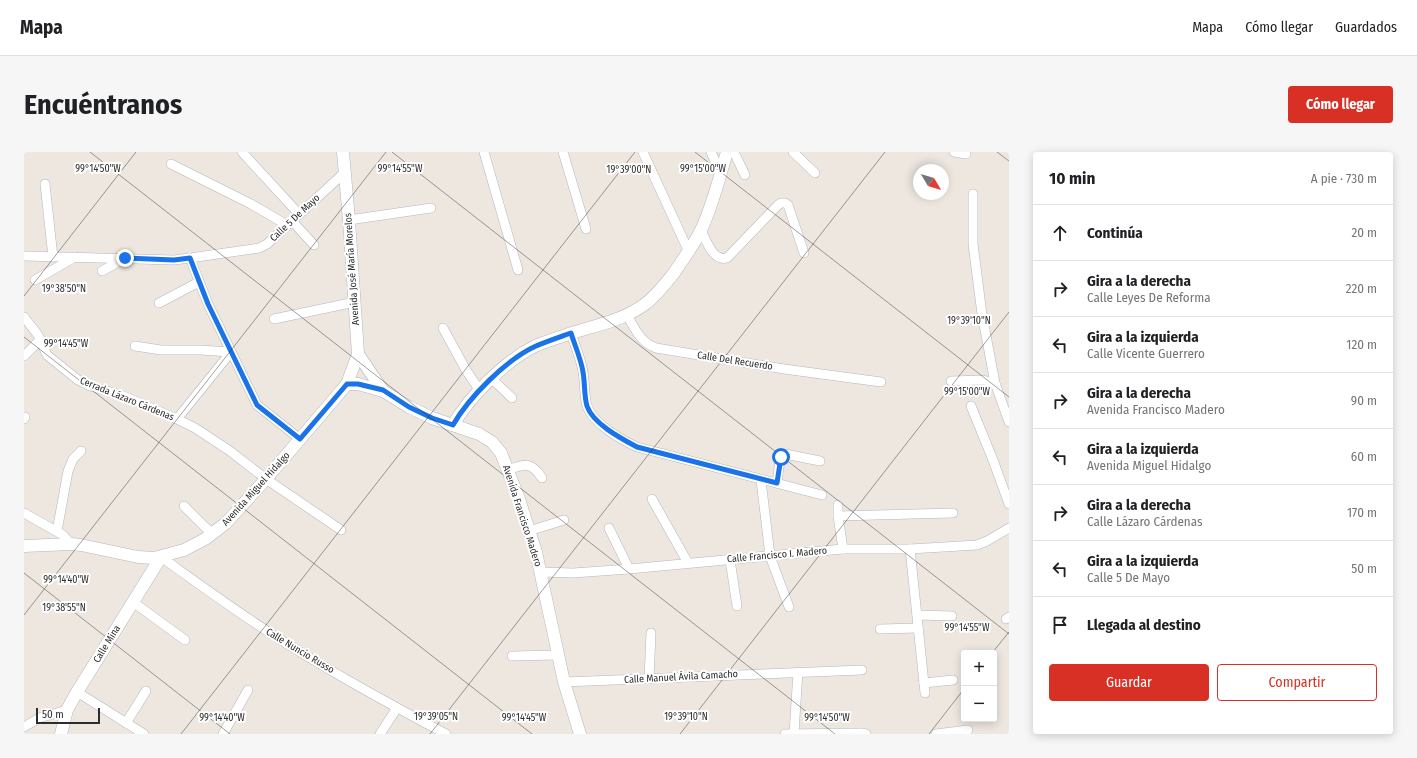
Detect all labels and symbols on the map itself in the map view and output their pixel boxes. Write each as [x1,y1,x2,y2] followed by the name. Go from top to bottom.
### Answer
[75,163,121,175] text: 99°14'50"W
[378,163,423,175] text: 99°14'55"W
[680,163,727,175] text: 99°15'00"W
[607,164,651,176] text: 19°39'00"N
[913,164,949,200] north arrow
[268,192,322,244] street label: Calle 5 De Mayo
[341,212,362,326] street label: Avenida José María Morelos
[116,249,134,267] route end
[42,283,86,295] text: 19°38'50"N
[947,315,991,327] text: 19°39'10"N
[44,338,89,350] text: 99°14'45"W
[696,349,774,373] street label: Calle Del Recuerdo
[78,375,176,423] street label: Cerrada Lázaro Cárdenas
[944,386,991,398] text: 99°15'00"W
[772,448,790,466] route start
[220,449,292,529] street label: Avenida Miguel Hidalgo
[500,464,544,568] street label: Avenida Francisco Madero
[727,545,827,565] street label: Calle Francisco I. Madero
[43,574,89,586] text: 99°14'40"W
[42,602,86,614] text: 19°38'55"N
[945,622,990,634] text: 99°14'55"W
[91,623,123,665] street label: Calle Mina
[264,626,336,676] street label: Calle Nuncio Russo
[624,666,738,686] street label: Calle Manuel Ávila Camacho
[36,706,100,725] scale bar
[414,711,458,723] text: 19°39'05"N
[664,711,708,723] text: 19°39'10"N
[199,712,245,724] text: 99°14'40"W
[502,712,547,724] text: 99°14'45"W
[804,712,850,724] text: 99°14'50"W

